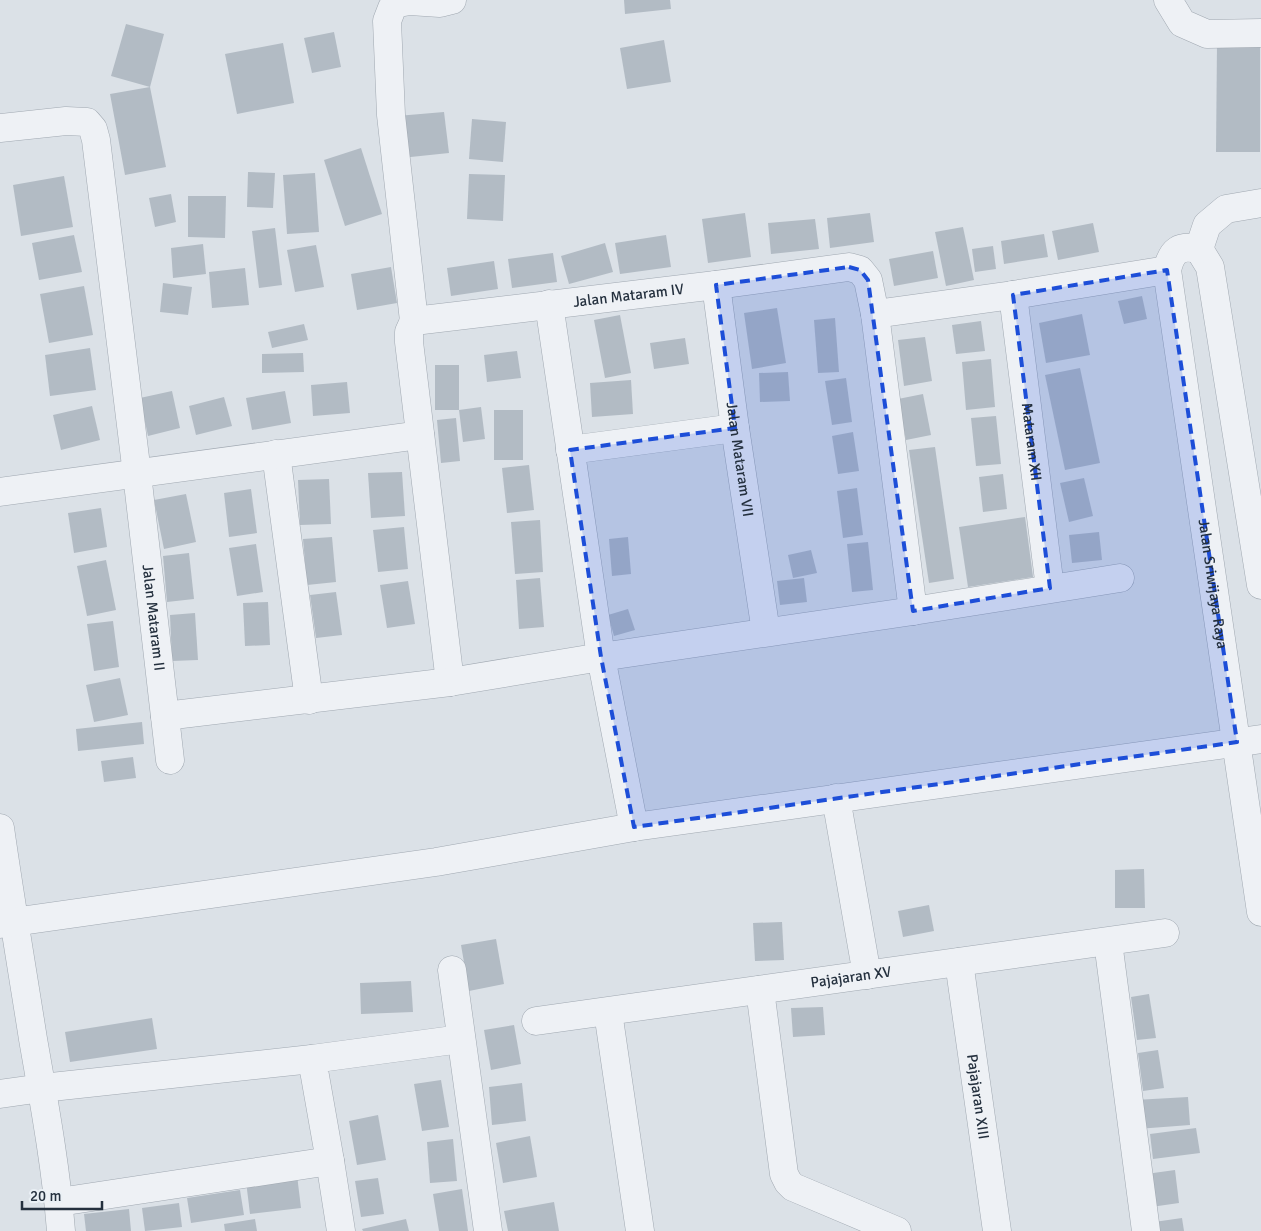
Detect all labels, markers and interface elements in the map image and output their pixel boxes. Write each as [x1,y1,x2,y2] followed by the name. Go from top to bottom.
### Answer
[572,280,685,311] street label: Jalan Mataram IV
[723,401,757,518] street label: Jalan Mataram VII
[1018,402,1045,482] street label: Mataram XII
[1195,518,1231,650] street label: Jalan Sriwijaya Raya
[138,563,169,672] street label: Jalan Mataram II
[809,962,893,991] street label: Pajajaran XV
[963,1053,993,1140] street label: Pajajaran XIII
[22,1178,102,1210] scale bar
[30,1187,61,1205] text: 20 m

